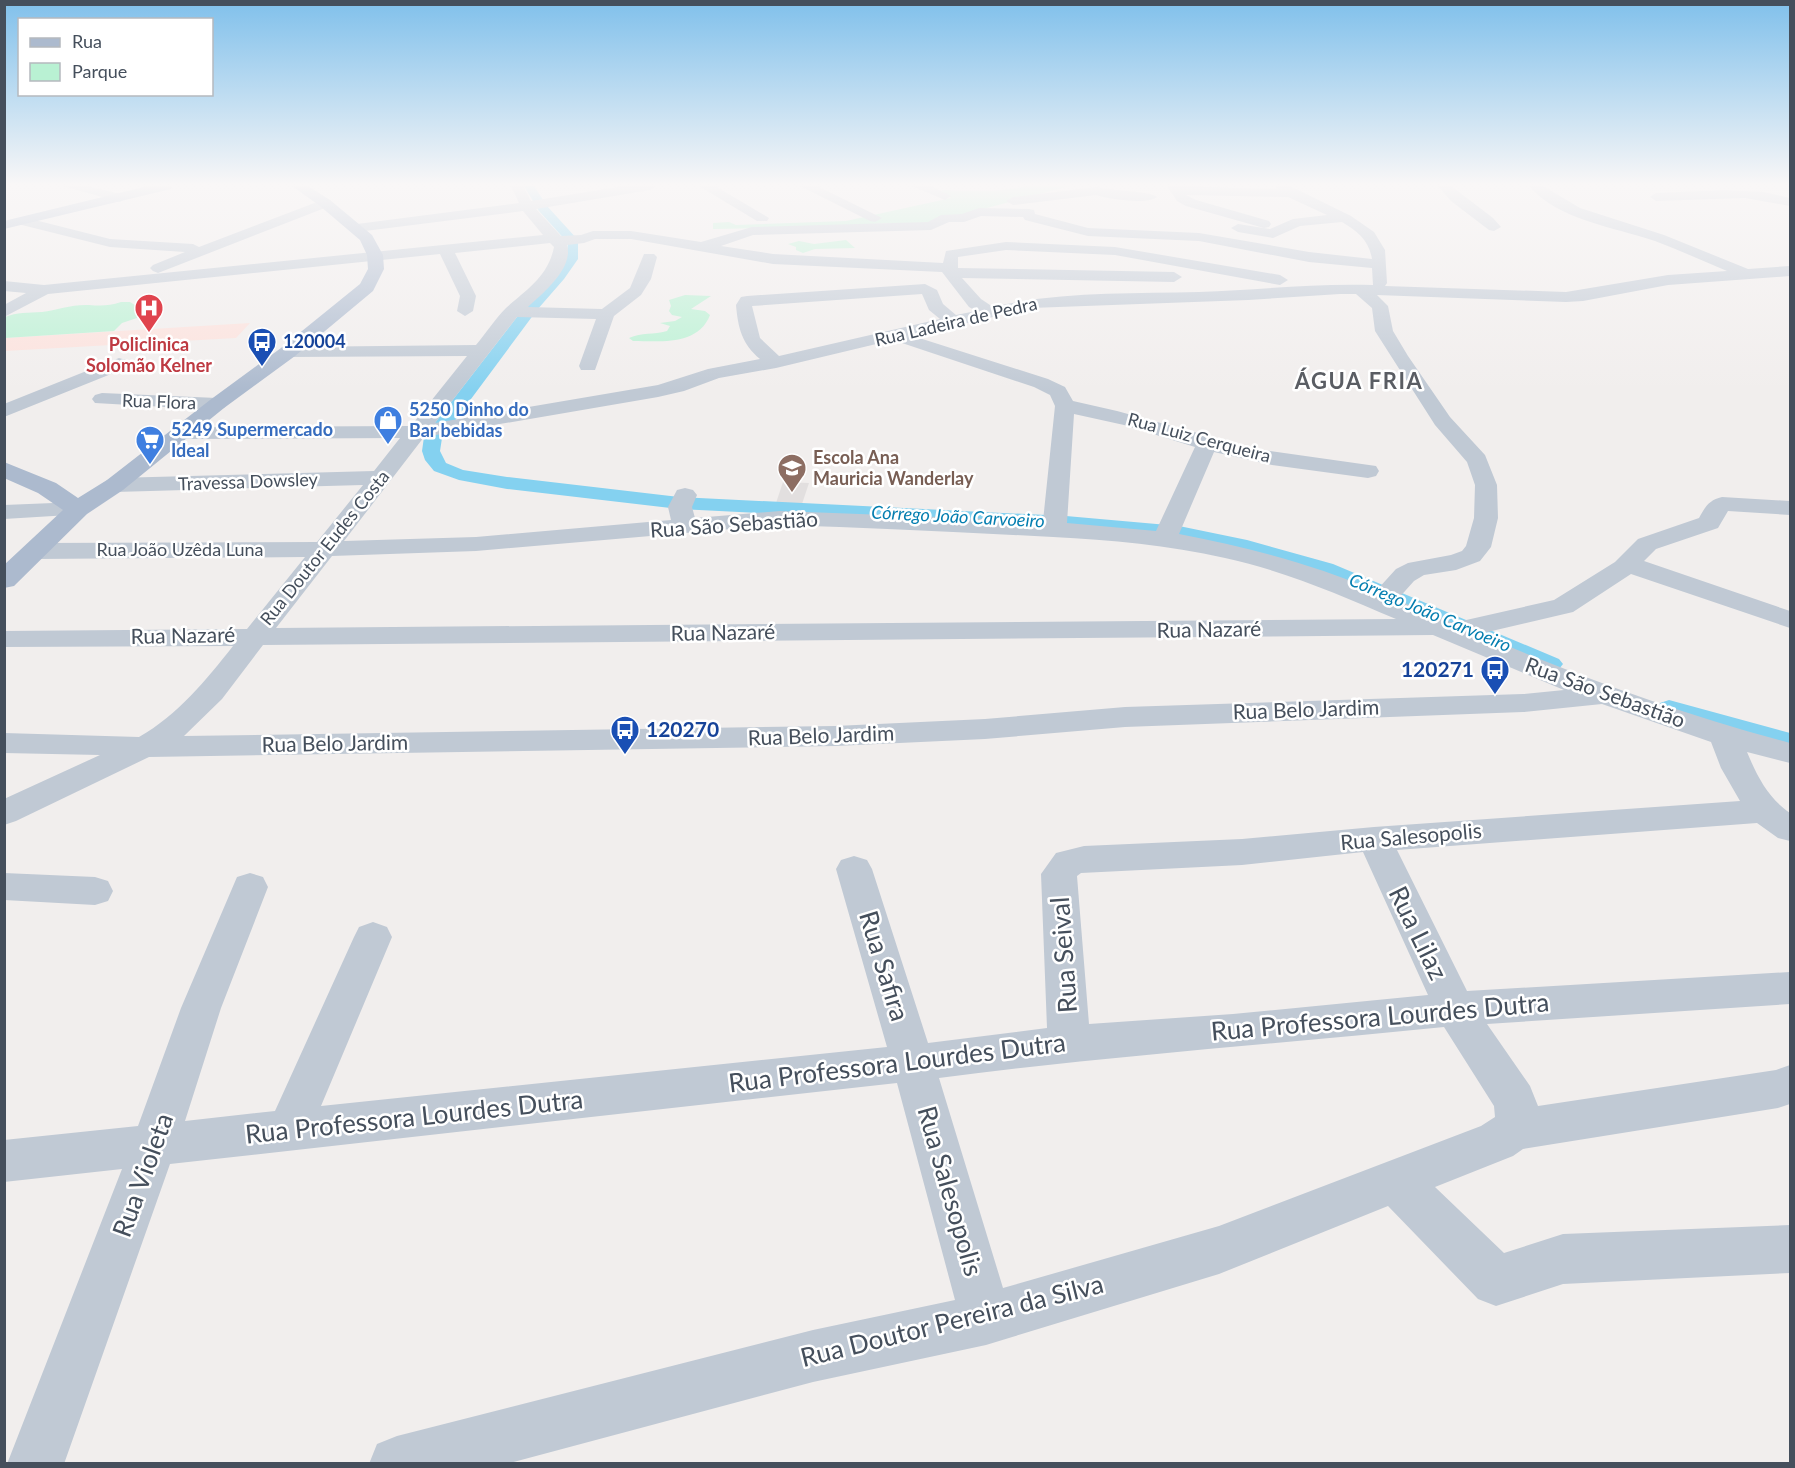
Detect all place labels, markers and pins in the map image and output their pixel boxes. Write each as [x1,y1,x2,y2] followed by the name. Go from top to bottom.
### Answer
[133,292,165,334] hospital icon: Policlinica Solomão Kelner
[246,326,278,368] bus stop icon: 120004
[283,330,346,352] place label: 120004
[86,333,212,376] place label: Policlinica Solomão Kelner
[409,398,529,441] place label: 5250 Dinho do Bar bebidas
[372,404,404,446] shop icon: 5250 Dinho do Bar bebidas
[171,418,333,461] place label: 5249 Supermercado Ideal
[134,424,166,466] supermarket icon: 5249 Supermercado Ideal
[813,446,974,489] place label: Escola Ana Mauricia Wanderlay
[776,452,808,494] school or university icon: Escola Ana Mauricia Wanderlay
[1479,654,1511,696] bus stop icon: 120271
[1401,656,1474,681] place label: 120271
[609,714,641,756] bus stop icon: 120270
[646,716,719,741] place label: 120270

